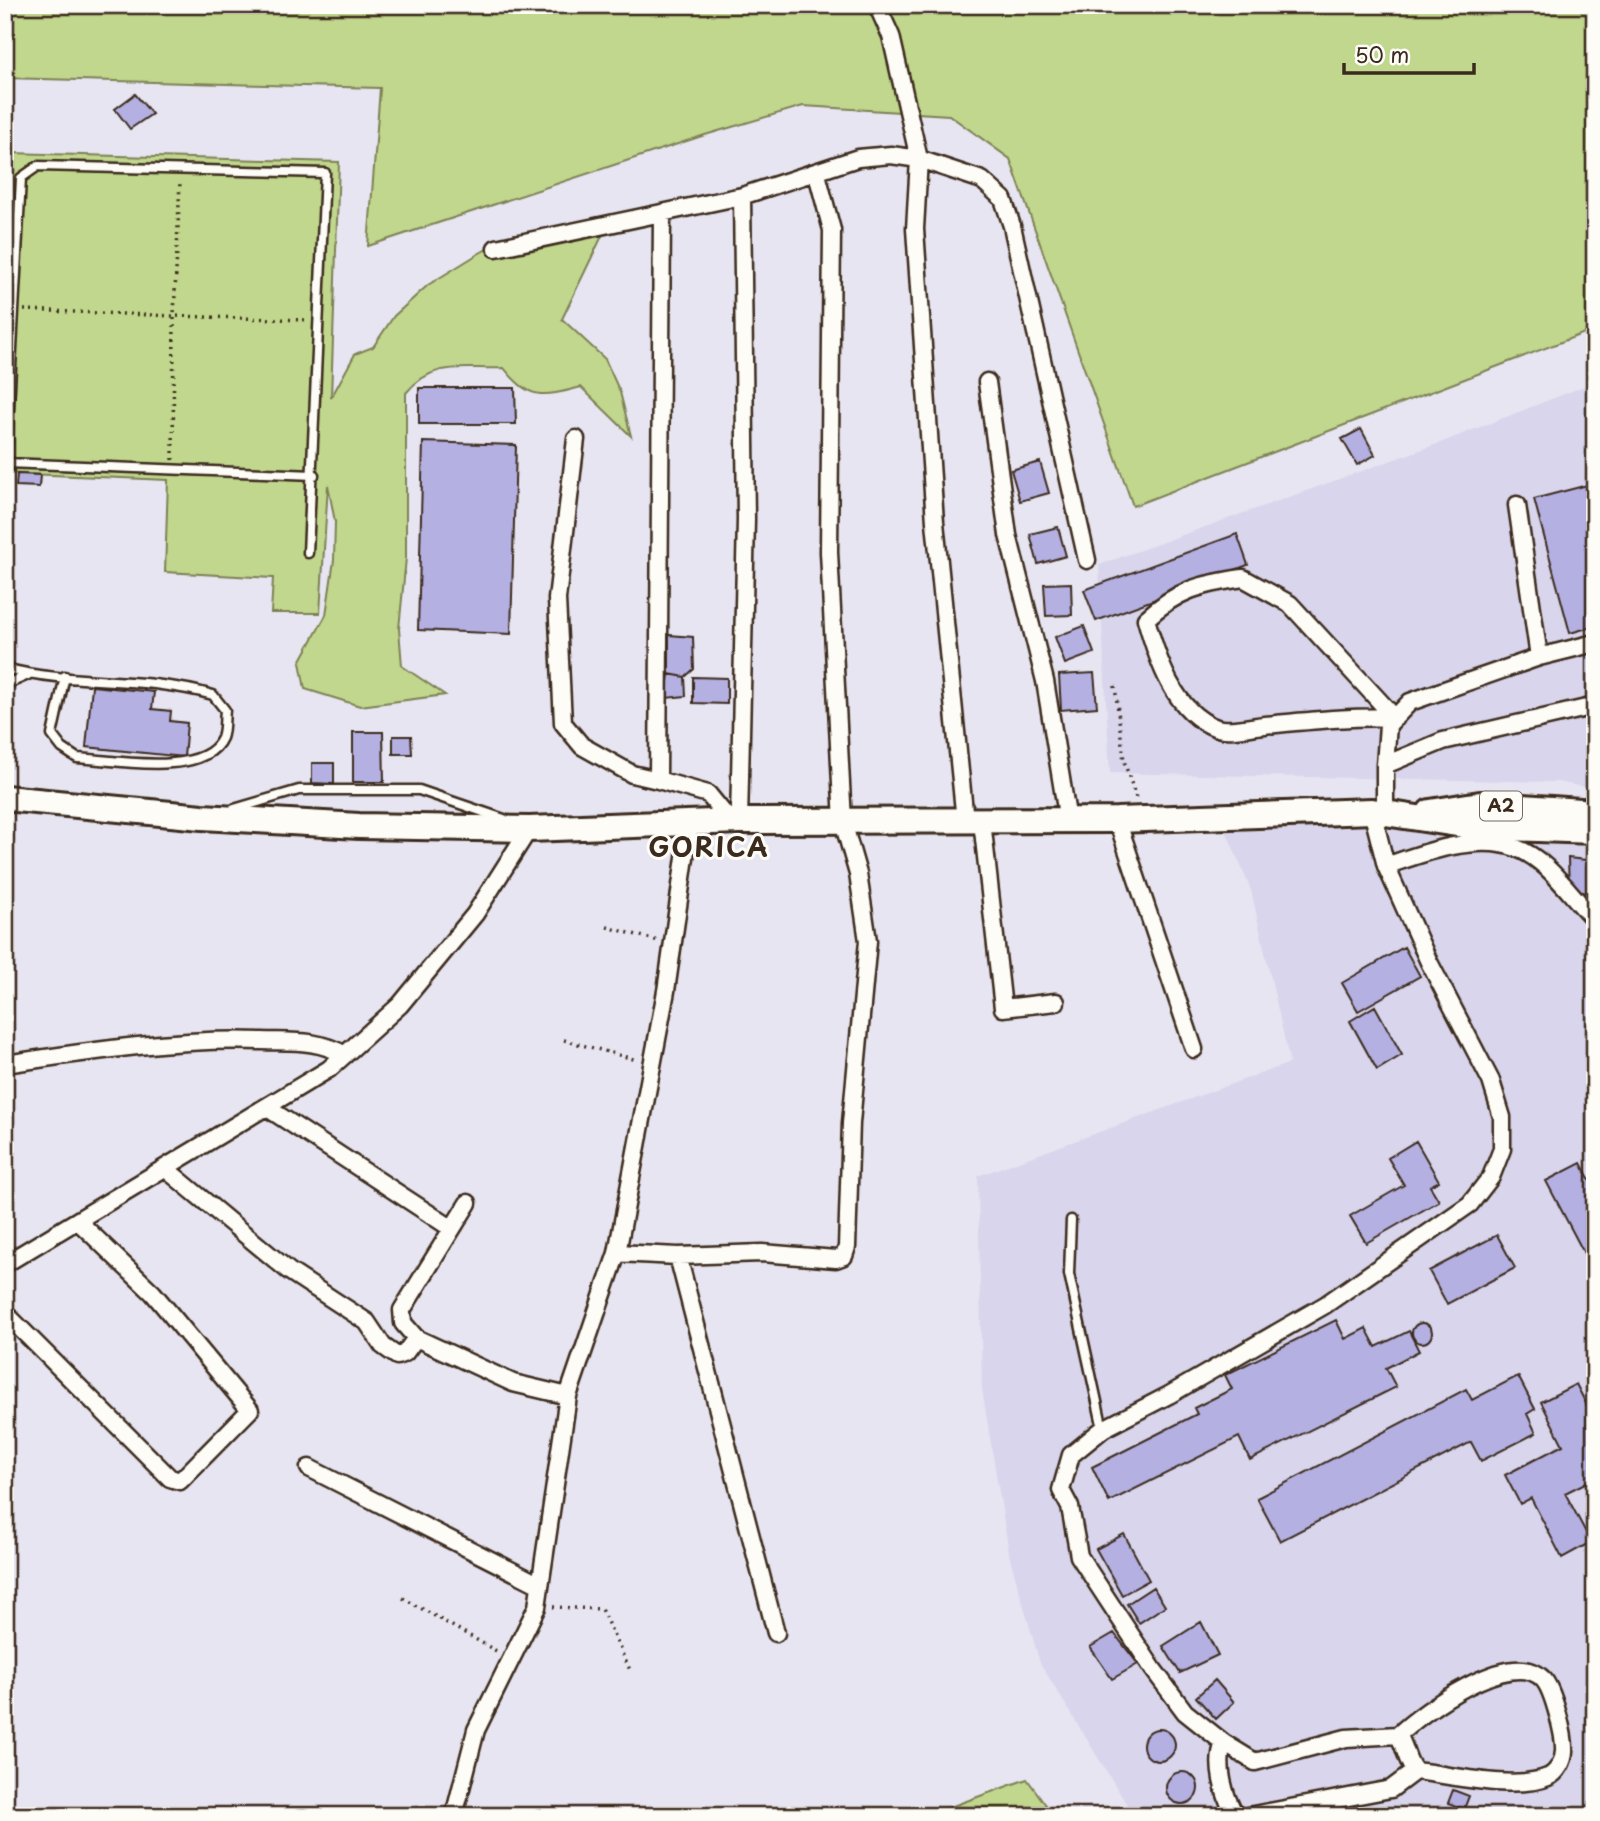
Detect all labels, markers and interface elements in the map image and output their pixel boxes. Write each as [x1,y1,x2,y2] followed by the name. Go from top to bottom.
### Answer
[1344,32,1474,76] scale bar
[1355,38,1409,70] text: 50 m
[1480,792,1522,820] road number: A2
[648,827,770,866] district label: GORICA

